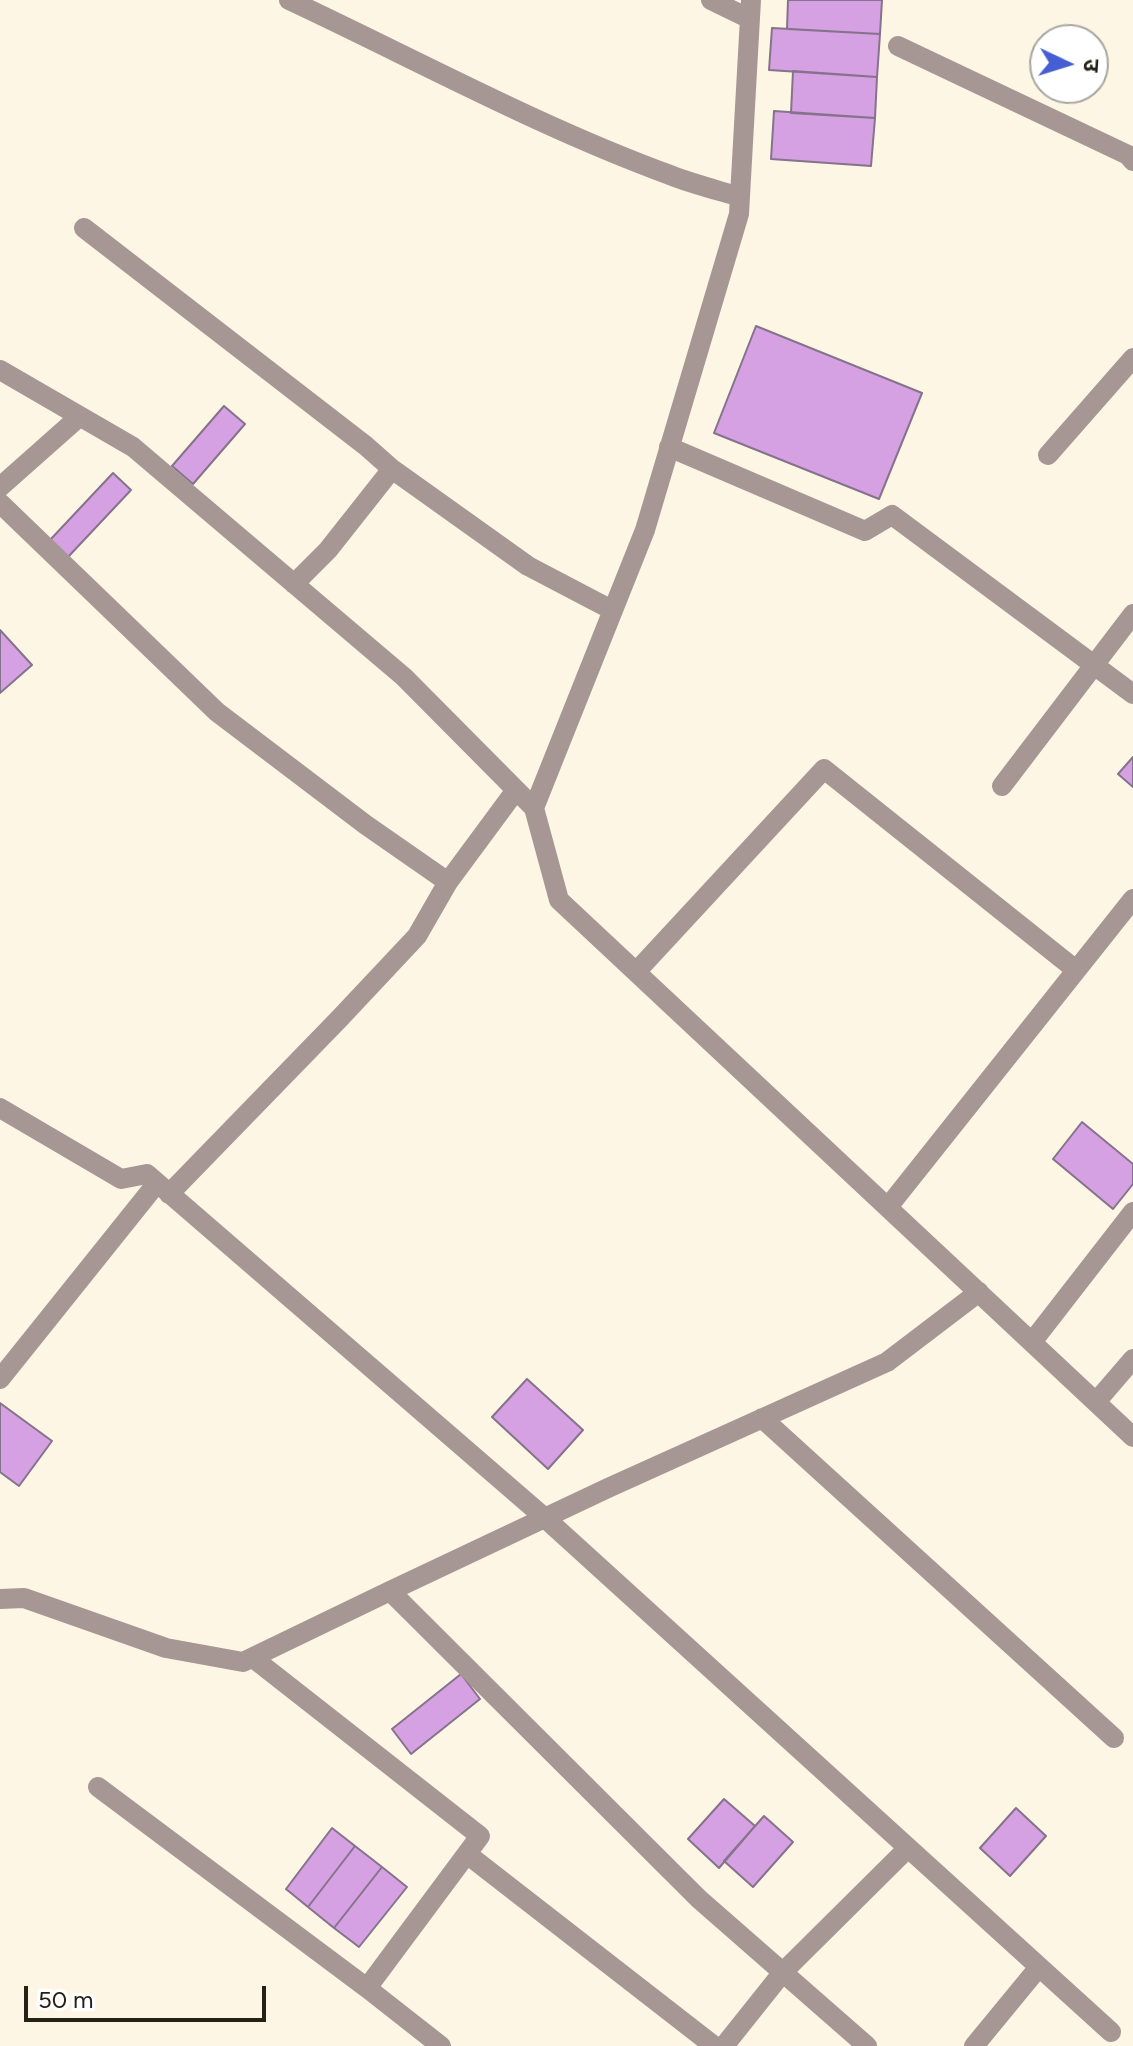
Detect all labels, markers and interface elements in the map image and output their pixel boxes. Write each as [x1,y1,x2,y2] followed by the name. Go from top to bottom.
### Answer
[1029,24,1109,104] north arrow
[1078,58,1105,73] text: उ
[28,1970,270,2020] scale bar
[38,1985,94,2014] text: 50 m

